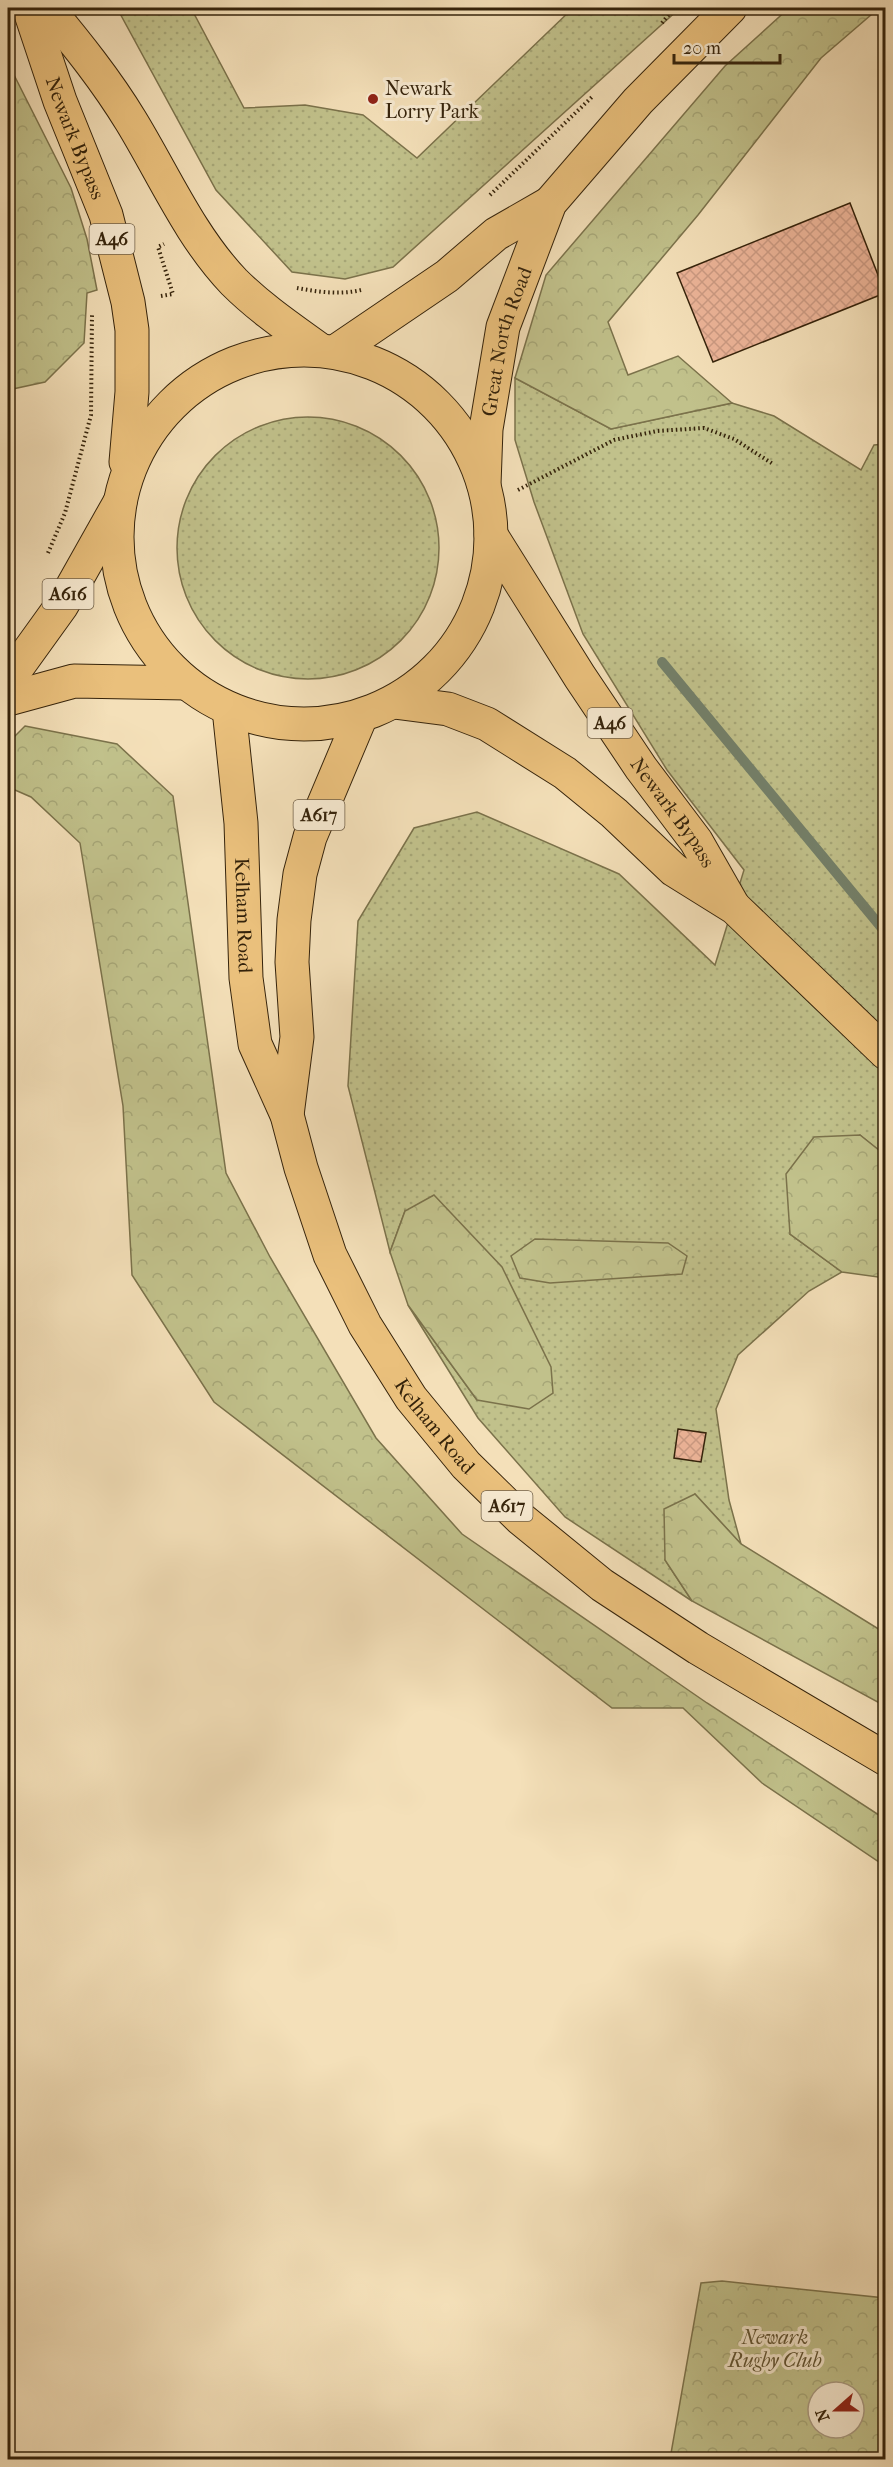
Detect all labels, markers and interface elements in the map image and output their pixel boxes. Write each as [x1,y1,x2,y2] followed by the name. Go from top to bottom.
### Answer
[674,27,780,65] scale bar
[683,38,721,59] text: 20 m
[41,74,110,203] street label: Newark Bypass
[385,77,480,123] place label: Newark Lorry Park
[366,92,380,106] marker: Newark Lorry Park
[90,224,134,254] road number: A46
[477,263,537,418] street label: Great North Road
[42,579,94,609] road number: A616
[588,708,632,738] road number: A46
[626,753,720,871] street label: Newark Bypass
[294,800,344,830] road number: A617
[231,857,257,975] street label: Kelham Road
[390,1374,480,1479] street label: Kelham Road
[482,1491,532,1521] road number: A617
[726,2326,822,2372] park label: Newark Rugby Club
[806,2380,866,2440] north arrow
[811,2405,834,2424] text: N

